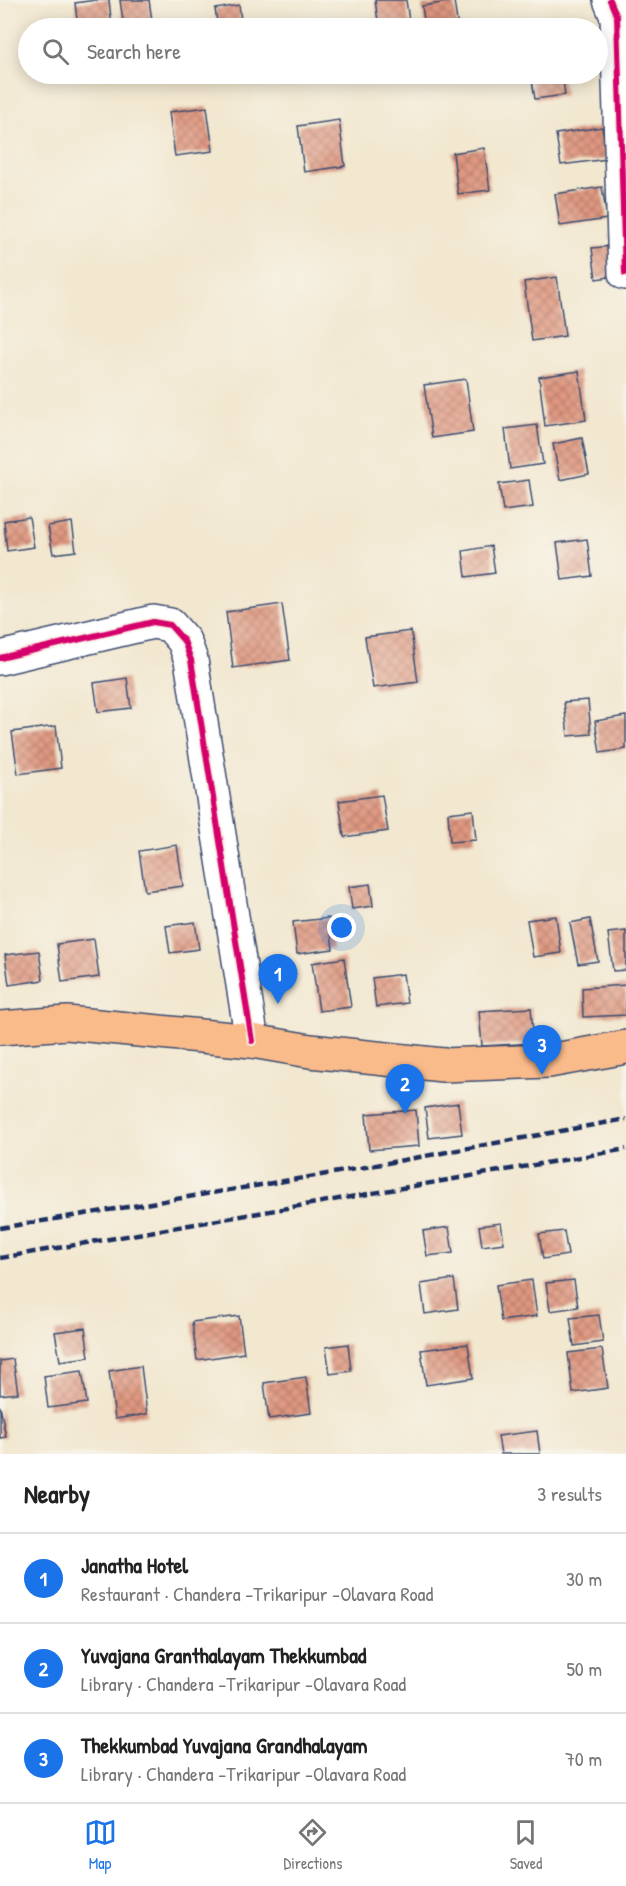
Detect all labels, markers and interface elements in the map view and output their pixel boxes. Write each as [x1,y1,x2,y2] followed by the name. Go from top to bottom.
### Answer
[18,18,608,84] search box
[39,35,72,68] icon: search
[87,36,181,66] text: Search here
[327,913,356,942] your location
[258,954,298,1004] pin: 1
[522,1026,562,1075] pin: 3
[386,1064,424,1114] pin: 2
[24,1476,90,1511] text: Nearby
[537,1480,602,1507] text: 3 results
[81,1550,188,1580] text: Janatha Hotel
[40,1565,47,1592] text: 1
[566,1565,602,1592] text: 30 m
[81,1580,433,1607] text: Restaurant · Chandera -Trikaripur -Olavara Road
[81,1640,366,1670] text: Yuvajana Granthalayam Thekkumbad
[39,1655,48,1682] text: 2
[566,1655,602,1682] text: 50 m
[81,1670,406,1697] text: Library · Chandera -Trikaripur -Olavara Road
[81,1730,367,1760] text: Thekkumbad Yuvajana Grandhalayam
[39,1745,48,1772] text: 3
[565,1745,602,1772] text: 70 m
[81,1760,406,1787] text: Library · Chandera -Trikaripur -Olavara Road
[84,1816,117,1874] tab: Map
[284,1816,342,1874] tab: Directions
[509,1816,542,1874] tab: Saved

